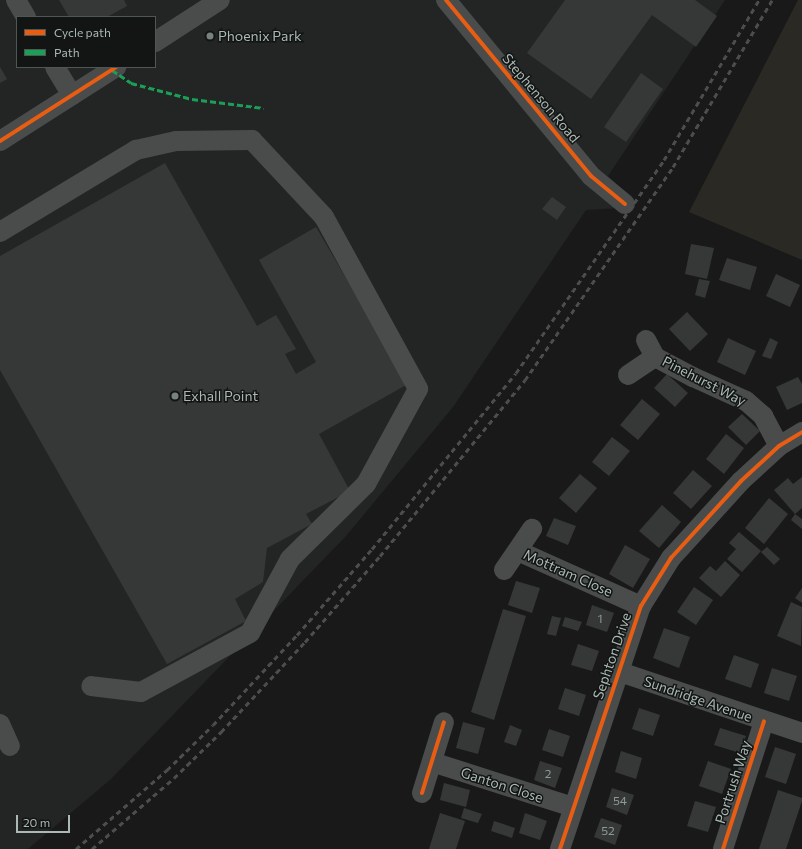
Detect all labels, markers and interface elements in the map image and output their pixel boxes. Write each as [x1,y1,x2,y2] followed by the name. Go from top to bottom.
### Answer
[16,16,156,68] legend
[54,25,111,39] text: Cycle path
[218,28,302,44] place label: Phoenix Park
[205,31,215,41] marker: Phoenix Park
[54,45,80,59] text: Path
[499,50,583,146] street label: Stephenson Road
[659,353,749,409] street label: Pinehurst Way
[183,388,258,404] place label: Exhall Point
[170,391,180,401] marker: Exhall Point
[521,546,615,600] street label: Mottram Close
[589,611,635,701] street label: Sephton Drive
[597,612,603,626] house number: 1
[642,673,754,725] street label: Sundridge Avenue
[712,738,754,826] street label: Portrush Way
[459,764,545,806] street label: Ganton Close
[545,767,551,781] house number: 2
[613,794,627,808] house number: 54
[18,807,72,833] scale bar
[23,815,50,829] text: 20 m
[601,824,615,838] house number: 52

